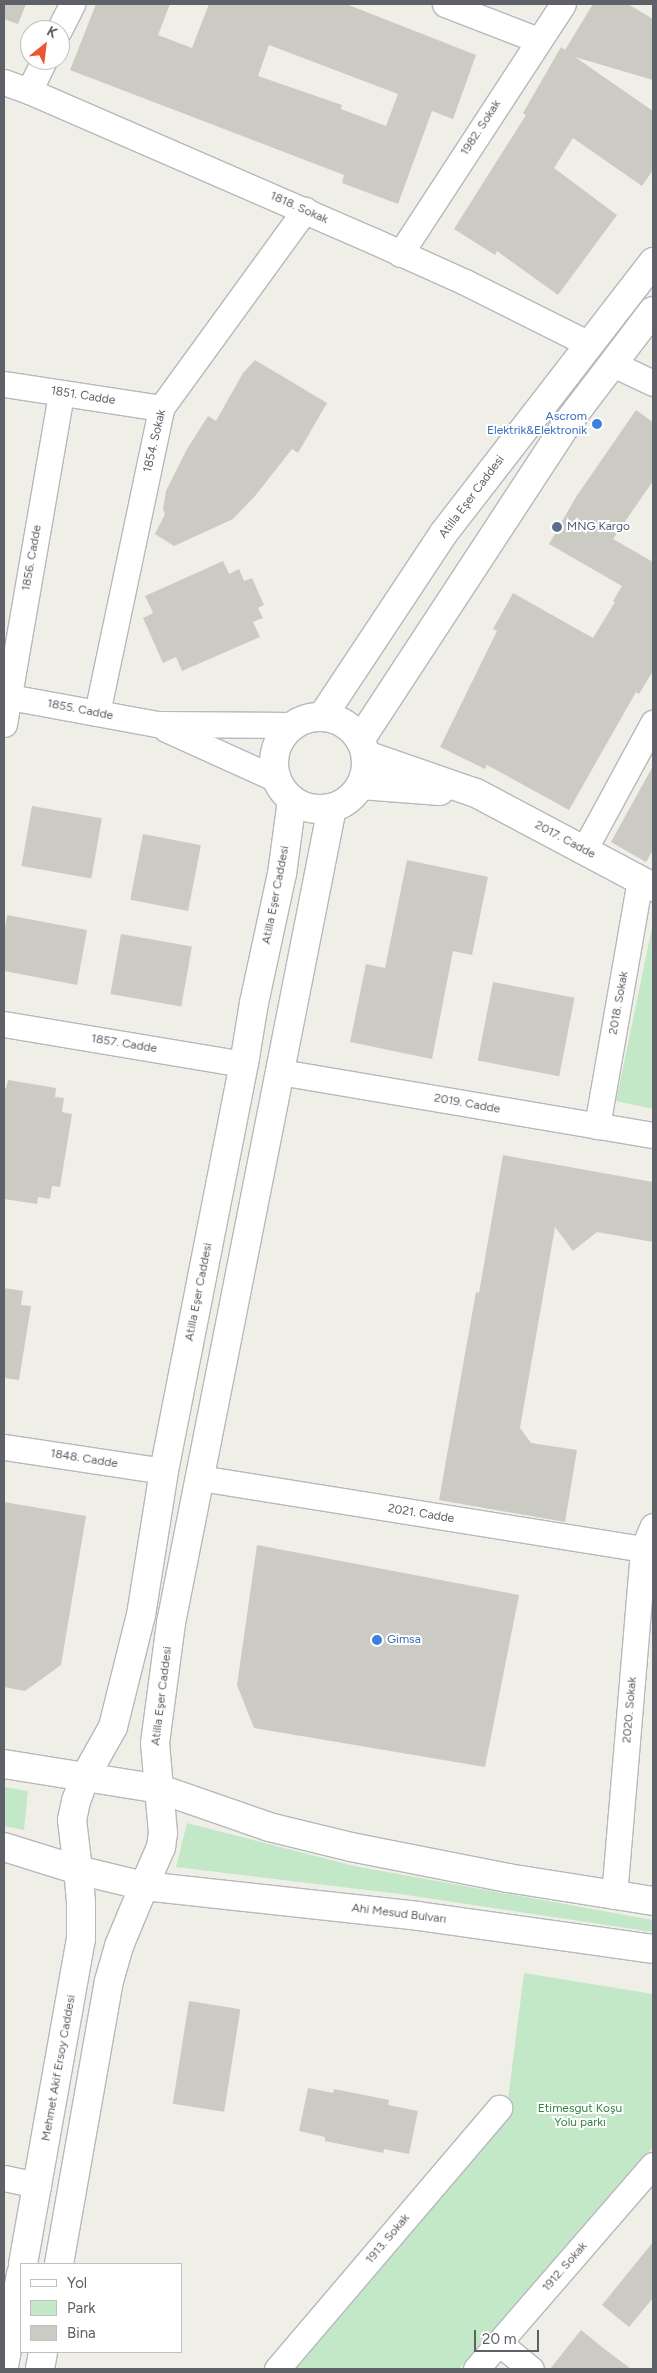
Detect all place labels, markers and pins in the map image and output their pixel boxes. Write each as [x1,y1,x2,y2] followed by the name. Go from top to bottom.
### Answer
[487,410,587,438] place label: Ascrom Elektrik&Elektronik
[591,418,603,430] marker: Ascrom Elektrik&Elektronik
[567,520,630,534] place label: MNG Kargo
[551,521,563,533] marker: MNG Kargo
[387,1633,421,1647] place label: Gimsa
[371,1634,383,1646] marker: Gimsa

